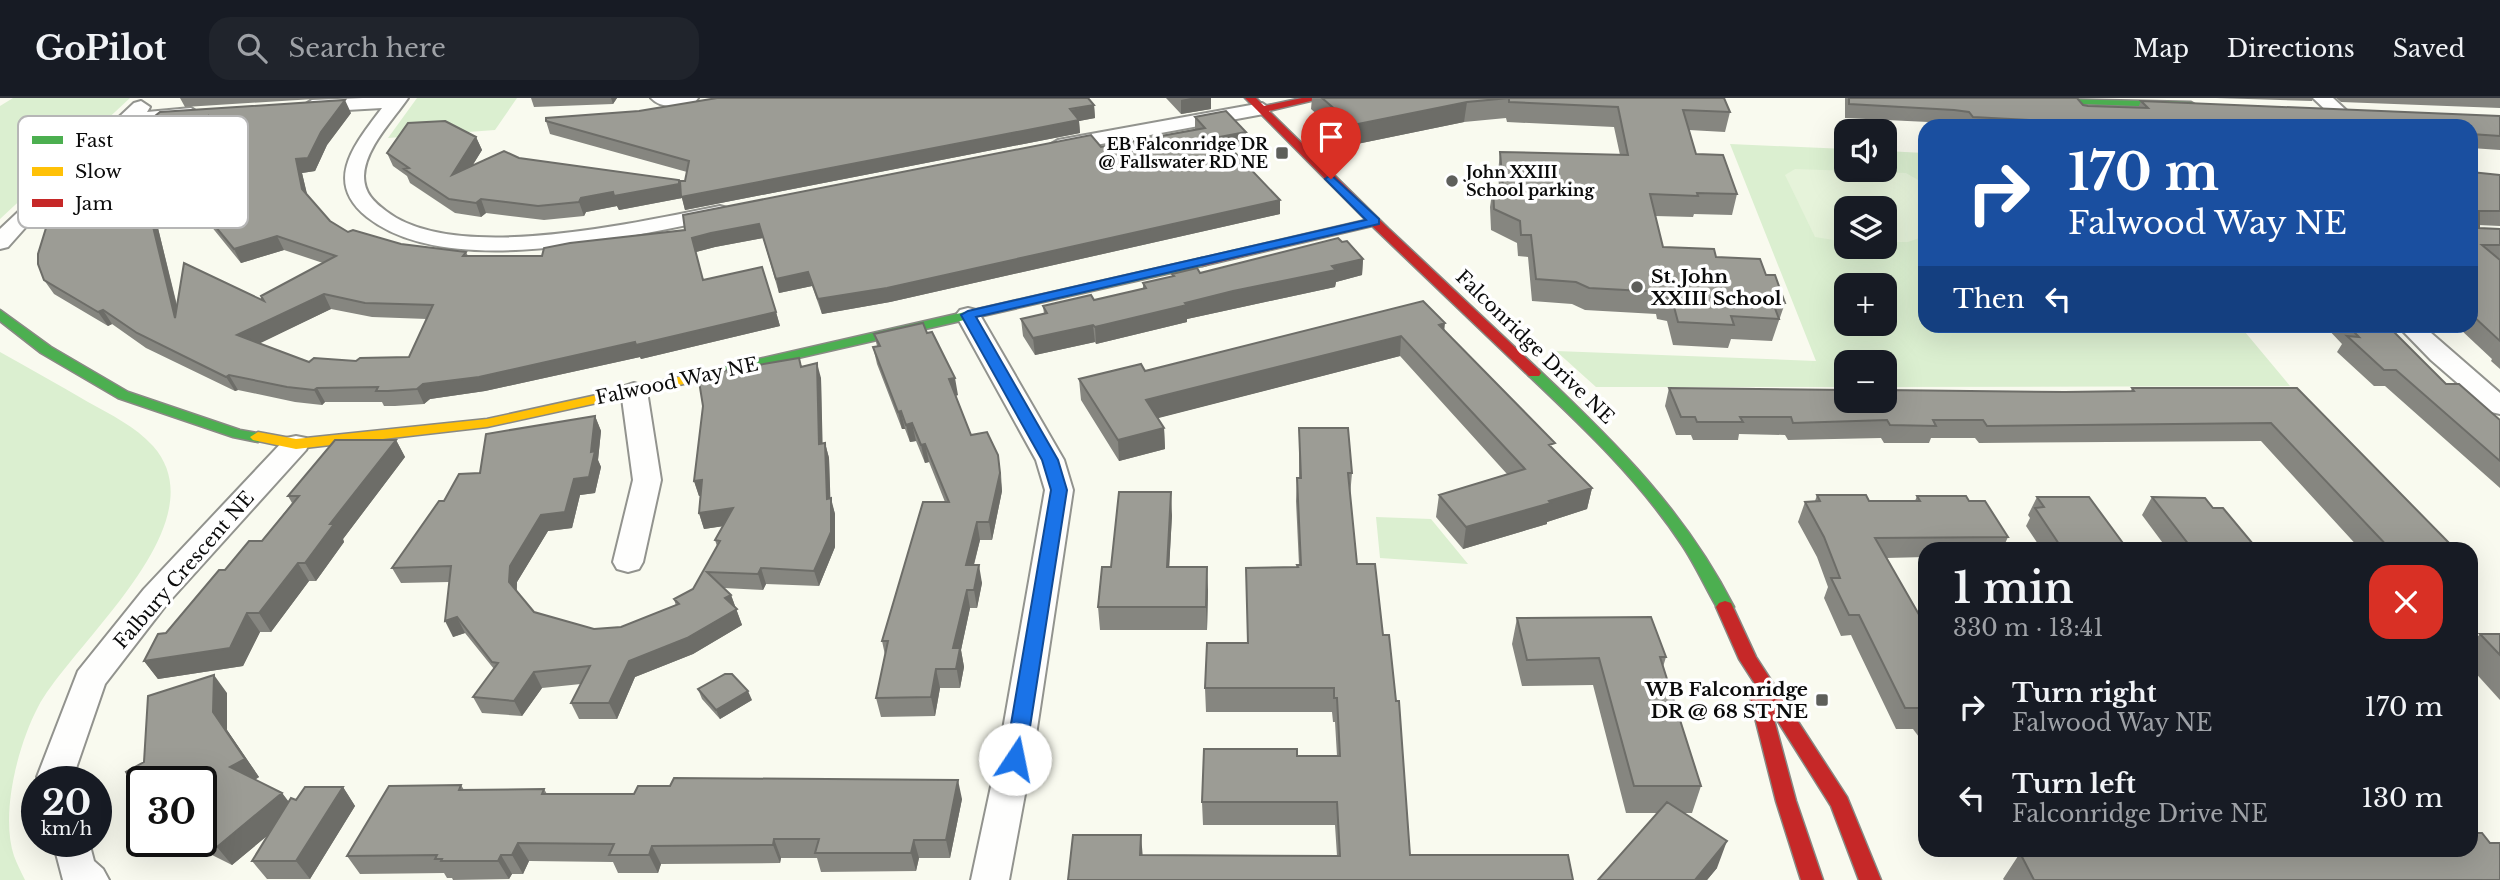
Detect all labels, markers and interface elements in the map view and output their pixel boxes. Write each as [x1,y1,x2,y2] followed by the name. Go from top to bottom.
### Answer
[209,17,699,80] search box
[35,28,167,69] text: GoPilot
[233,29,271,67] icon: search
[289,32,446,64] text: Search here
[2133,34,2189,63] text: Map
[2227,34,2355,63] text: Directions
[2393,34,2465,63] text: Saved
[1301,107,1361,179] pin
[18,116,248,228] legend
[1312,118,1350,156] icon: arrive
[1834,119,1897,413] map controls
[1834,119,1897,182] button: sound
[75,129,114,152] text: Fast
[1098,134,1269,172] place label: EB Falconridge DR @ Fallswater RD NE
[2068,142,2219,203] text: 170 m
[1274,145,1290,161] marker: EB Falconridge DR @ Fallswater RD NE
[1953,147,2044,238] icon: right
[75,160,122,183] text: Slow
[1463,162,1595,200] place label: John XXIII School parking
[1444,173,1460,189] marker: John XXIII School parking
[72,192,113,215] text: Jam
[1834,196,1897,259] button: layers
[2068,203,2347,243] text: Falwood Way NE
[1451,265,1619,429] street label: Falconridge Drive NE
[1650,265,1782,310] place label: St. John XXIII School
[1834,273,1897,336] button: +
[1629,279,1645,295] marker: St. John XXIII School
[2039,280,2077,318] icon: left
[1953,283,2025,315] text: Then
[1834,350,1897,413] button: −
[594,353,760,409] street label: Falwood Way NE
[109,486,259,654] street label: Falbury Crescent NE
[1953,562,2074,614] text: 1 min
[2369,565,2443,639] button: close
[1953,614,2104,642] text: 330 m · 13:41
[2012,677,2157,709] text: Turn right
[1644,678,1808,723] place label: WB Falconridge DR @ 68 ST NE
[1953,688,1991,726] icon: right
[2364,691,2443,723] text: 170 m
[1814,692,1830,708] marker: WB Falconridge DR @ 68 ST NE
[2012,709,2213,737] text: Falwood Way NE
[978,722,1052,796] position arrow
[126,766,217,857] speed limit sign: 30
[2012,768,2136,800] text: Turn left
[1953,779,1991,817] icon: left
[42,781,91,824] text: 20
[2361,782,2443,814] text: 130 m
[2012,800,2268,828] text: Falconridge Drive NE
[41,818,92,840] text: km/h

